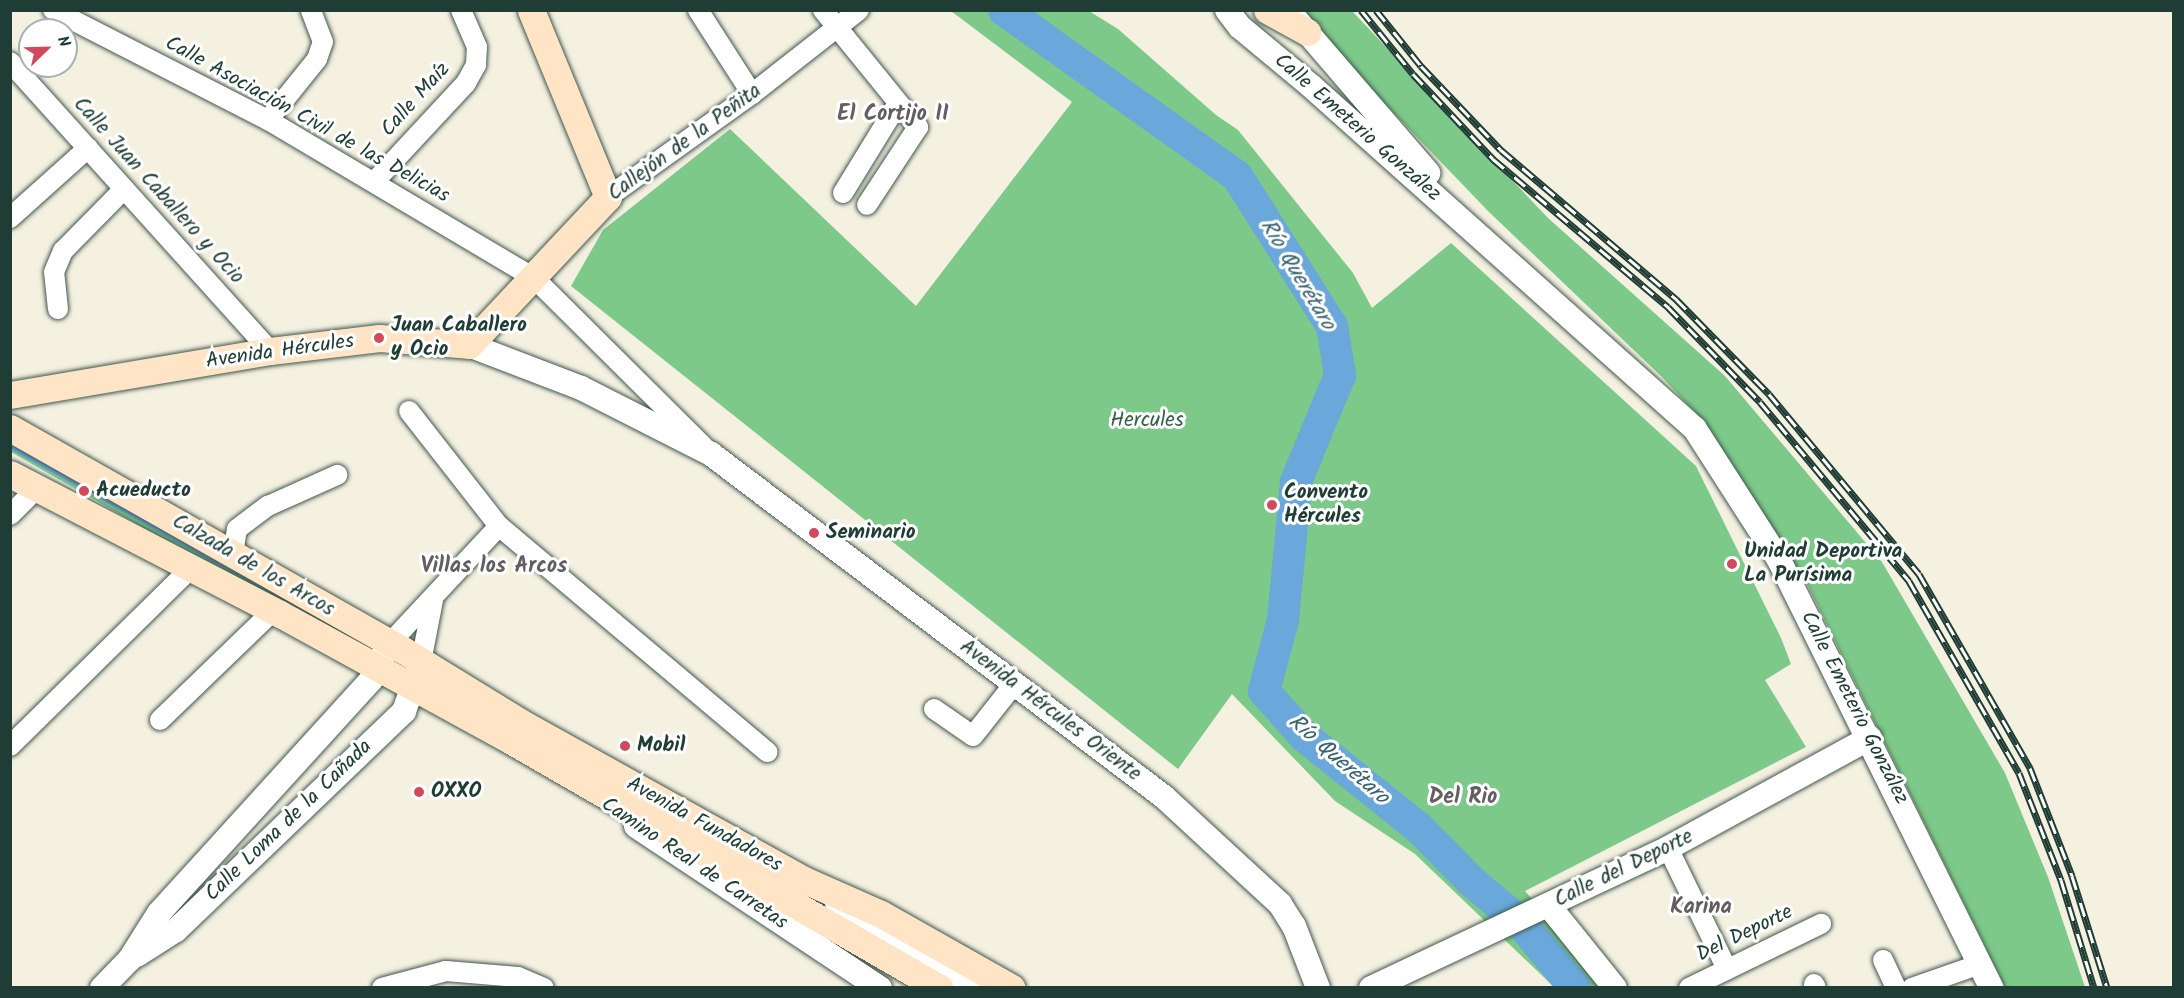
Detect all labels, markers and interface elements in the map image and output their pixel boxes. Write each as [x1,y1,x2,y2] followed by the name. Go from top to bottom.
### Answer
[18,18,78,78] north arrow
[160,31,454,209] street label: Calle Asociación Civil de las Delicias
[50,32,77,51] text: N
[1268,49,1446,207] street label: Calle Emeterio González
[376,58,456,142] street label: Calle Maíz
[603,79,767,207] street label: Callejón de la Peñita
[67,92,249,290] street label: Calle Juan Caballero y Ocio
[837,102,949,128] district label: El Cortijo II
[1254,215,1340,335] water label: Río Querétaro
[391,313,527,363] place label: Juan Caballero y Ocio
[204,329,356,375] street label: Avenida Hércules
[372,331,386,345] marker: Juan Caballero y Ocio
[1110,408,1184,434] park label: Hercules
[96,478,191,504] place label: Acueducto
[1284,480,1368,530] place label: Convento Hércules
[77,484,91,498] marker: Acueducto
[1265,498,1279,512] marker: Convento Hércules
[167,509,339,623] street label: Calzada de los Arcos
[826,520,915,546] place label: Seminario
[807,526,821,540] marker: Seminario
[1744,539,1902,589] place label: Unidad Deportiva La Purísima
[421,554,567,580] district label: Villas los Arcos
[1725,557,1739,571] marker: Unidad Deportiva La Purísima
[1794,607,1914,809] street label: Calle Emeterio González
[954,635,1146,787] street label: Avenida Hércules Oriente
[1282,709,1394,811] water label: Río Querétaro
[637,733,685,759] place label: Mobil
[200,735,378,907] street label: Calle Loma de la Cañada
[618,739,632,753] marker: Mobil
[622,772,786,878] street label: Avenida Fundadores
[431,779,482,805] place label: OXXO
[412,785,426,799] marker: OXXO
[1429,785,1497,811] district label: Del Rio
[596,792,792,936] street label: Camino Real de Carretas
[1551,825,1697,913] street label: Calle del Deporte
[1670,895,1732,921] district label: Karina
[1693,900,1797,968] street label: Del Deporte

